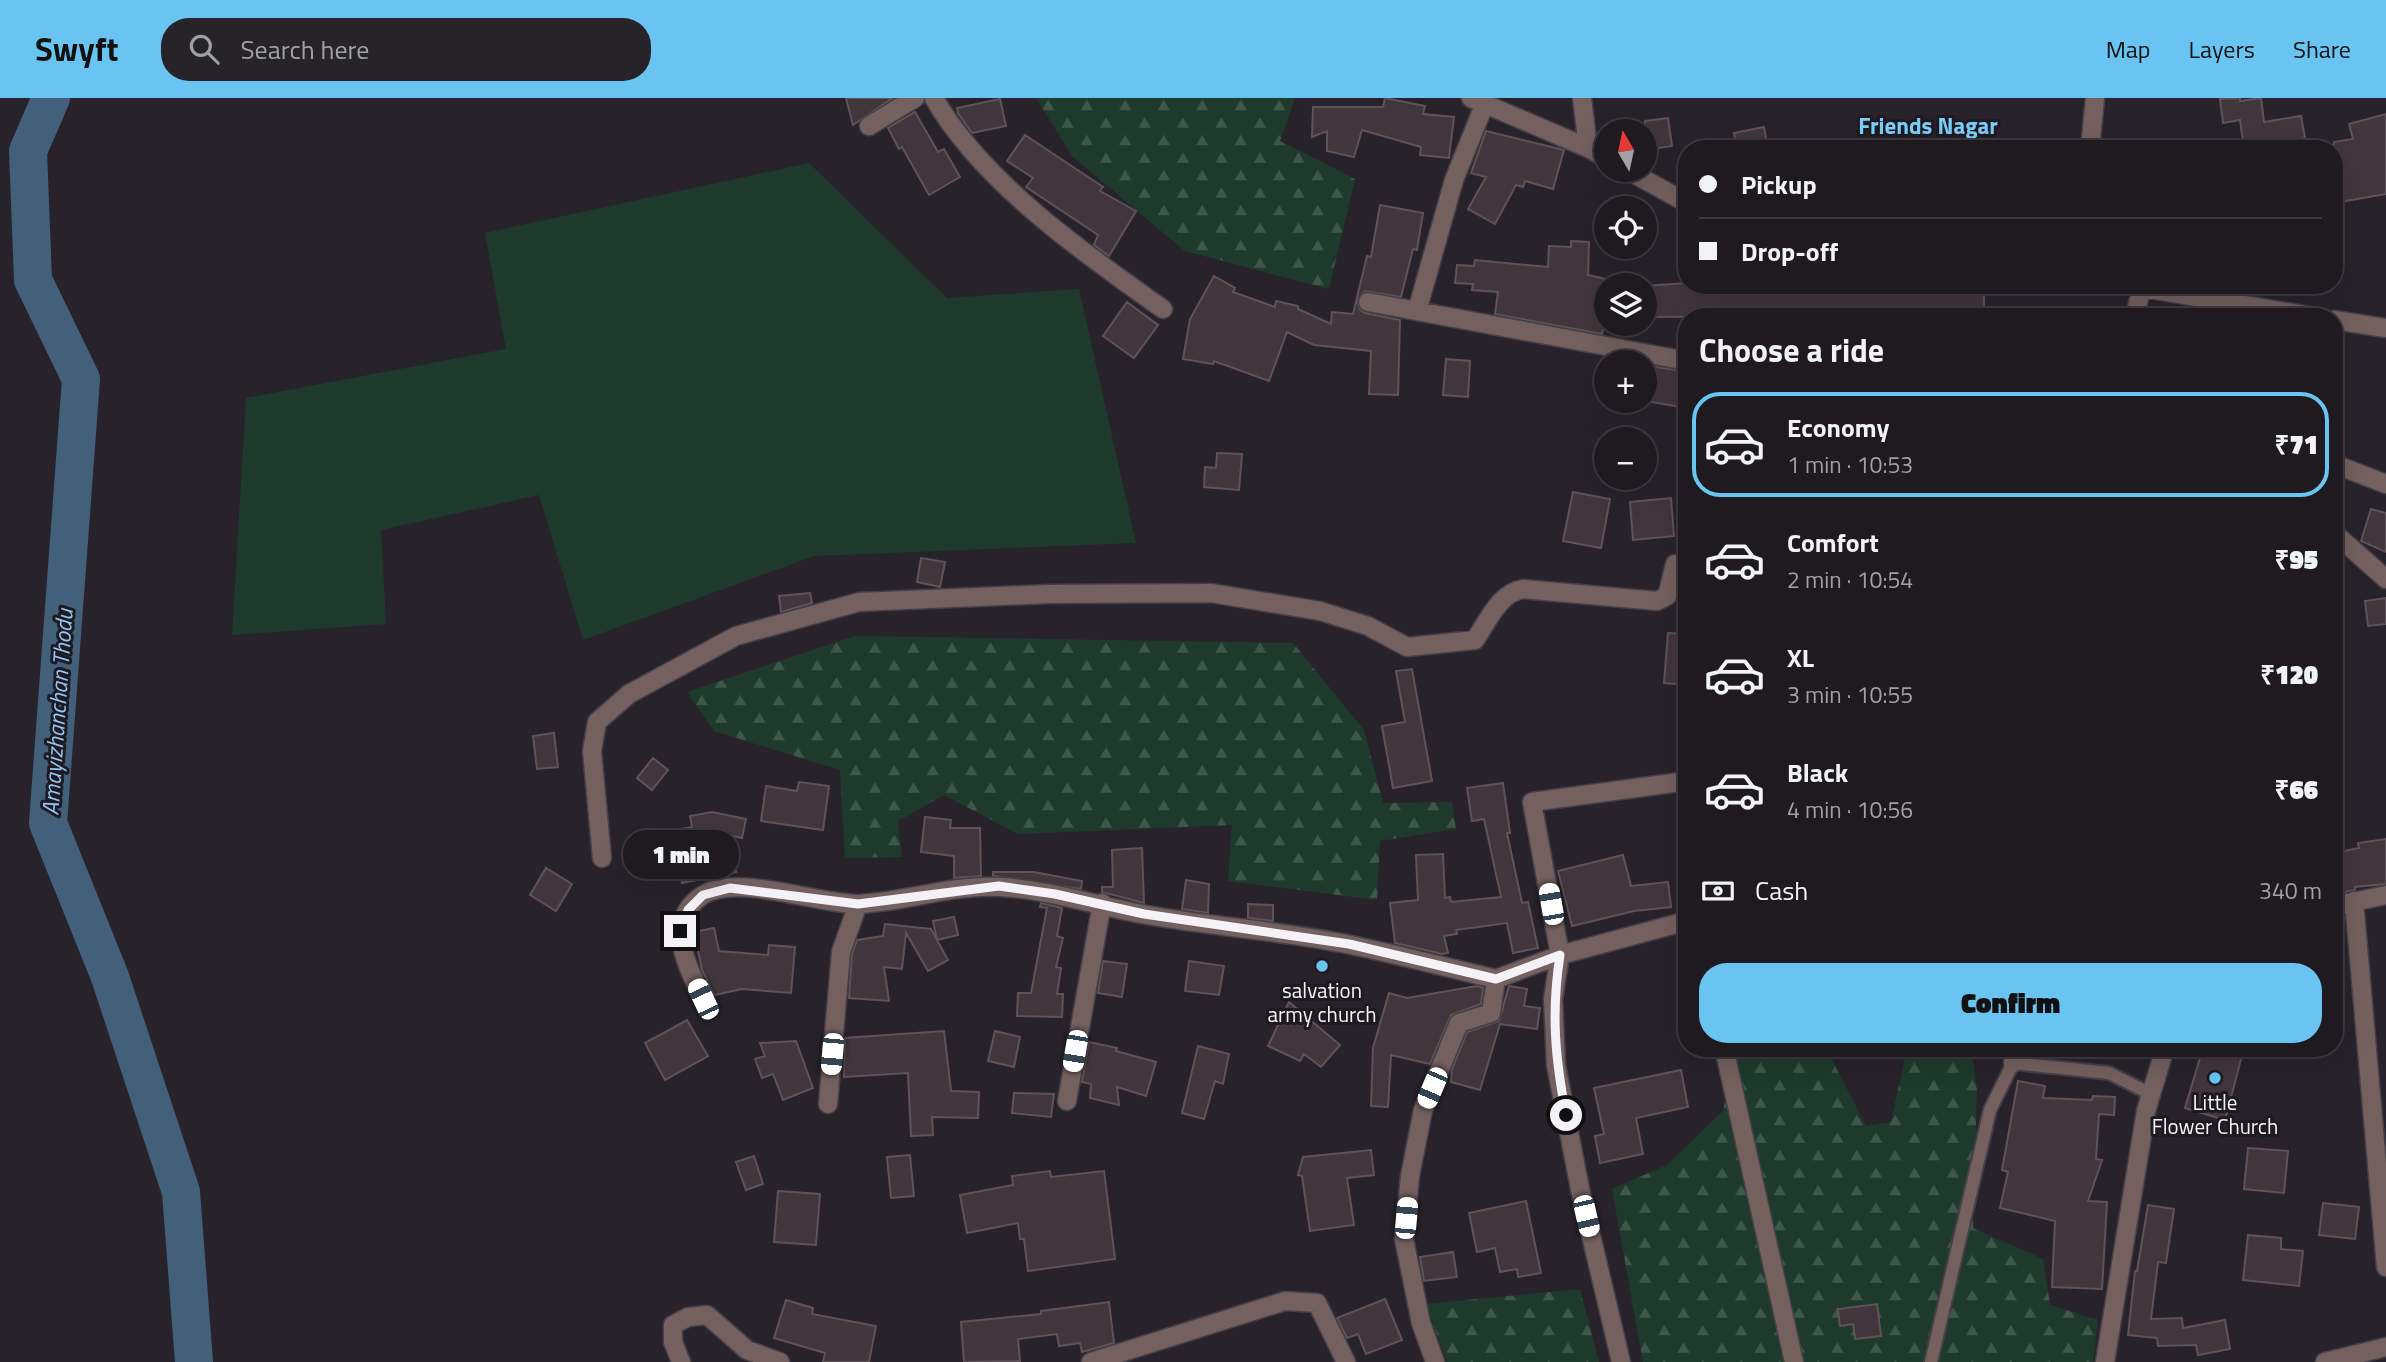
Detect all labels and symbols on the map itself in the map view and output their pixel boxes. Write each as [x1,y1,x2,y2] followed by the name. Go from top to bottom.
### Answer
[1858,108,1998,143] district label: Friends Nagar
[1594,119,1657,182] north arrow
[32,606,82,816] water label: Amayizhanchan Thodu
[622,830,738,878] callout: 1 min
[1538,881,1565,927] car
[664,915,696,947] route end
[1314,958,1330,974] marker: salvation army church
[1267,974,1377,1030] place label: salvation army church
[685,976,722,1022] car
[1062,1028,1089,1074] car
[820,1032,845,1076] car
[1415,1065,1450,1111] car
[2207,1070,2223,1086] marker: Little Flower Church
[2152,1086,2278,1142] place label: Little Flower Church
[1550,1099,1582,1131] route start
[1572,1193,1601,1239] car
[1394,1196,1419,1240] car

